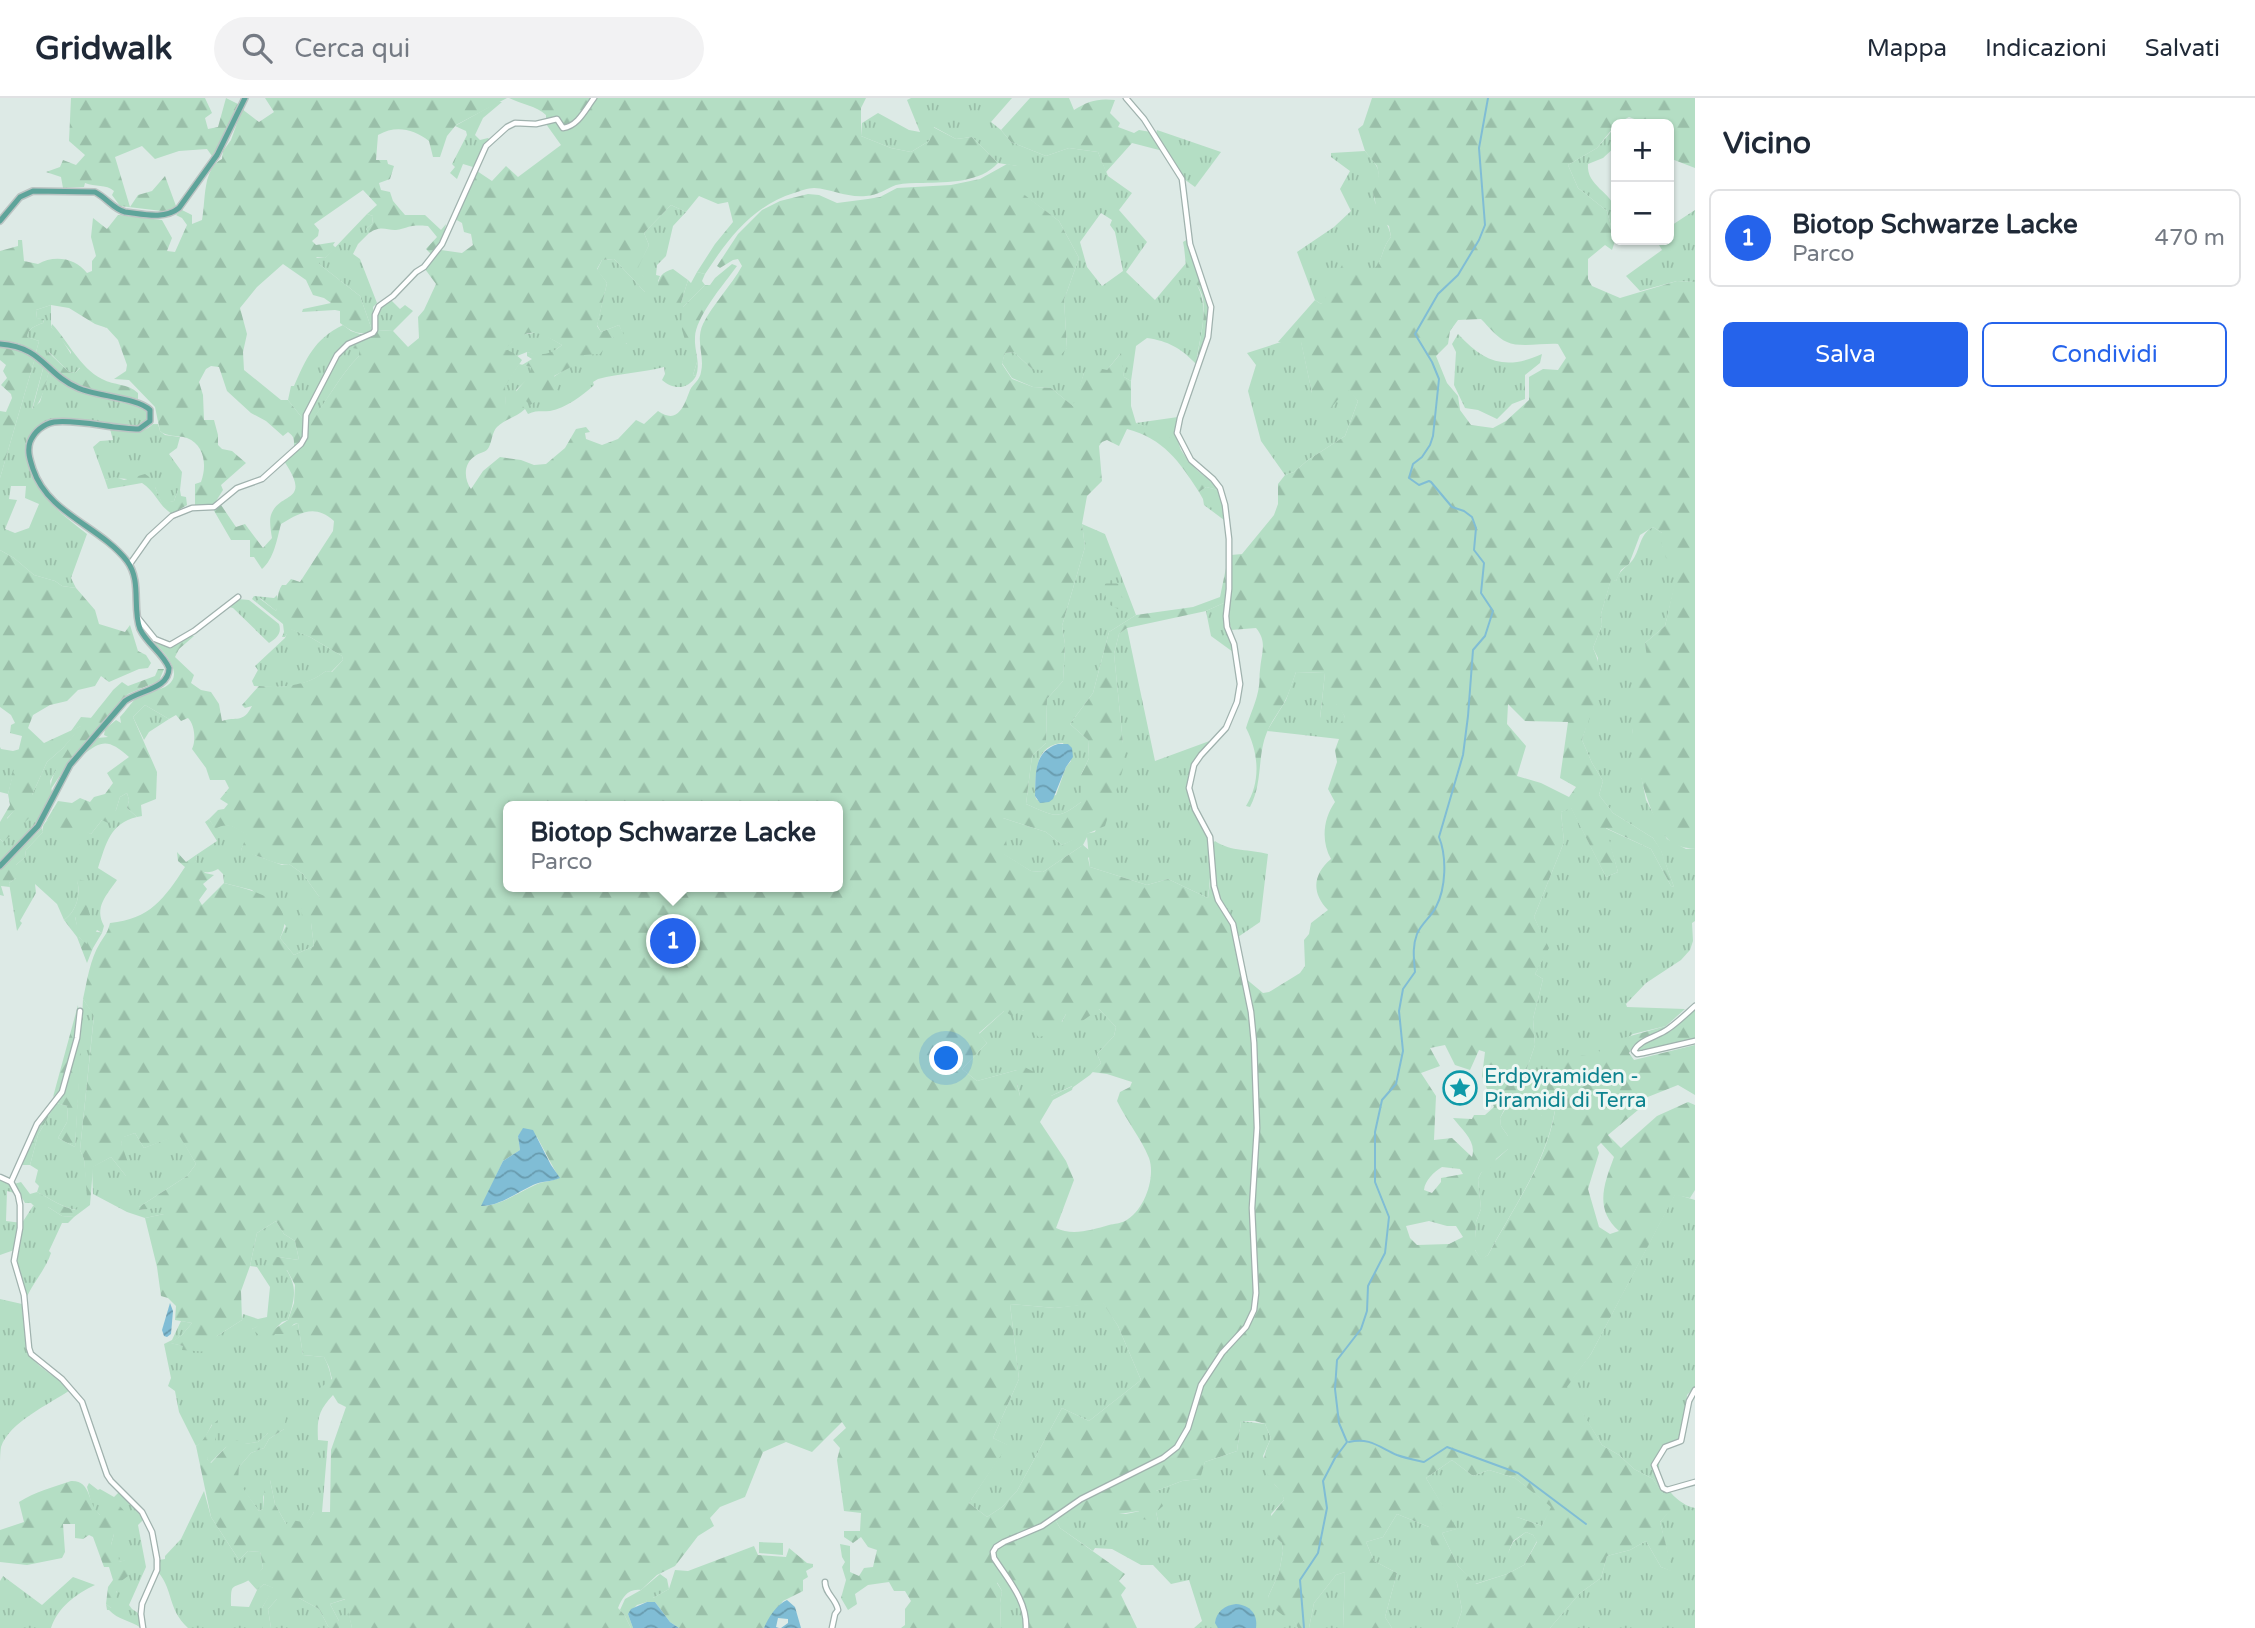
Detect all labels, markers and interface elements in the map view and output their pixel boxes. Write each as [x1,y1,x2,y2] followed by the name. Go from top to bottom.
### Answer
[214,17,704,80] search box
[35,29,172,68] text: Gridwalk
[238,29,276,67] icon: search
[294,33,410,64] text: Cerca qui
[1867,34,1947,63] text: Mappa
[1985,34,2107,63] text: Indicazioni
[2145,34,2220,63] text: Salvati
[1611,119,1674,245] map controls
[1611,119,1674,182] button: +
[1723,125,1811,162] text: Vicino
[1611,182,1674,245] button: −
[1792,209,2078,240] text: Biotop Schwarze Lacke
[1741,224,1755,252] text: 1
[2155,224,2225,252] text: 470 m
[1792,240,1854,268] text: Parco
[1723,322,1968,387] button: Salva
[1982,322,2227,387] button: Condividi
[503,801,843,892] popup
[530,817,816,848] text: Biotop Schwarze Lacke
[530,848,593,876] text: Parco
[650,915,696,967] pin: 1
[929,1041,963,1075] your location
[1484,1064,1647,1113] place label: Erdpyramiden - Piramidi di Terra
[1441,1069,1479,1107] place icon: Erdpyramiden - Piramidi di Terra

